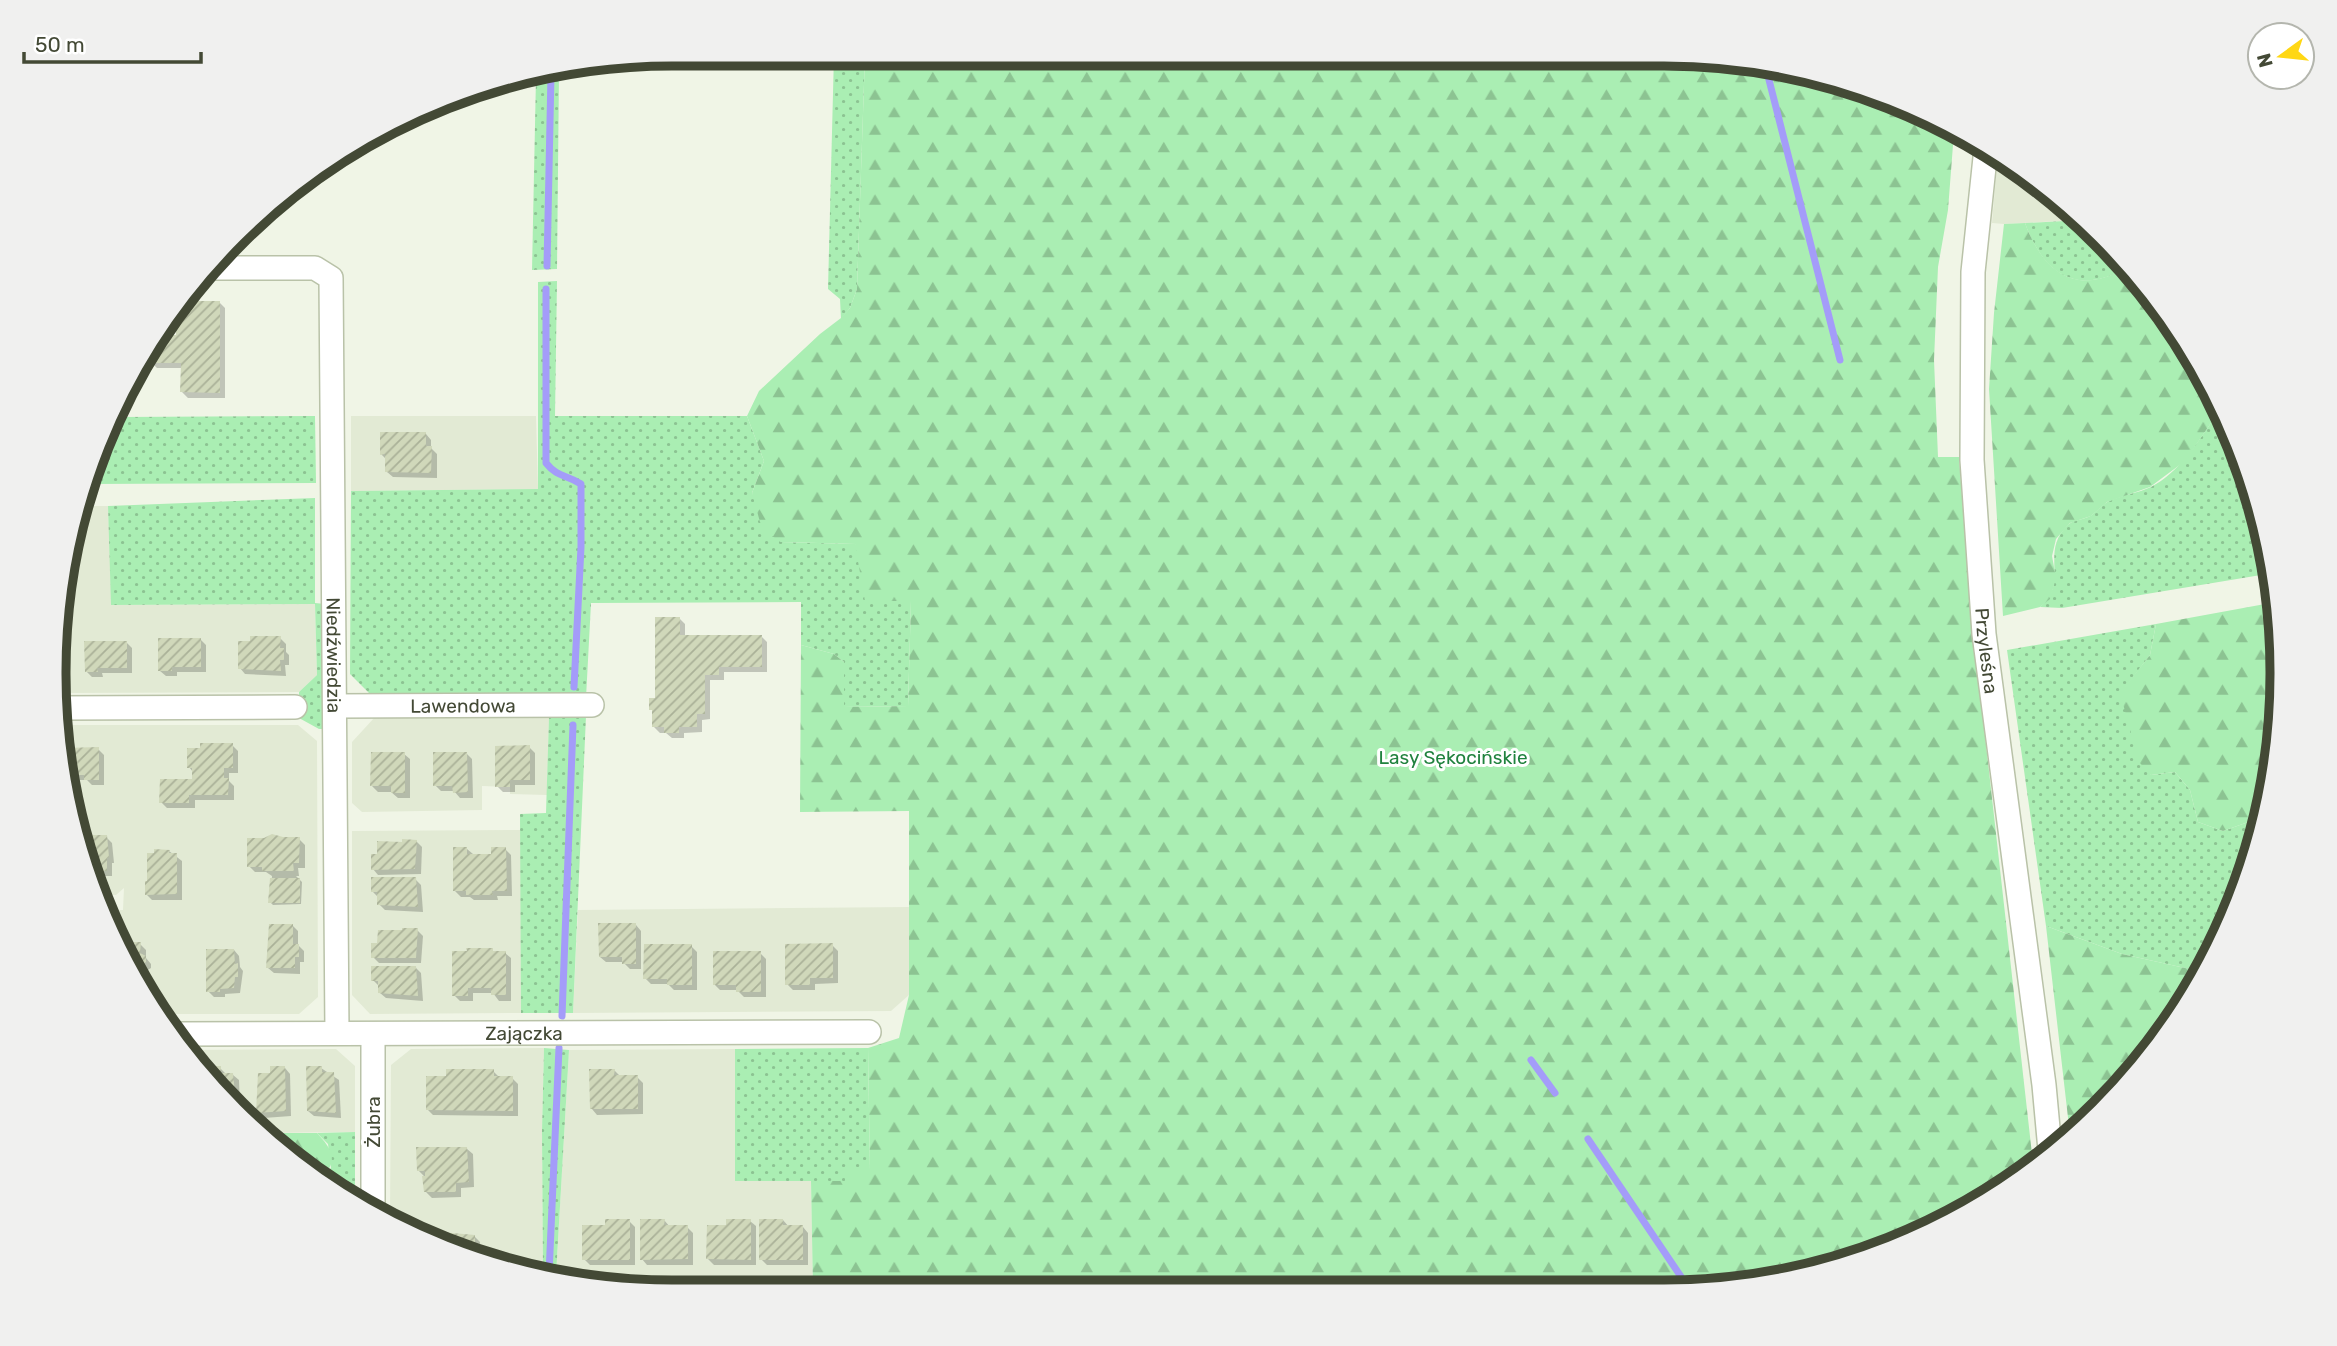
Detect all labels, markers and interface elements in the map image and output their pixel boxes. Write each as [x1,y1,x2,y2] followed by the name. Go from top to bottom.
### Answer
[24,21,201,65] scale bar
[2246,21,2316,91] north arrow
[35,32,85,57] text: 50 m
[2252,51,2278,70] text: N
[322,597,346,713] street label: Niedźwiedzia
[1971,607,2003,695] street label: Przyleśna
[410,694,516,717] street label: Lawendowa
[1378,746,1528,769] park label: Lasy Sękocińskie
[485,1021,563,1045] street label: Zajączka
[362,1096,385,1148] street label: Żubra

